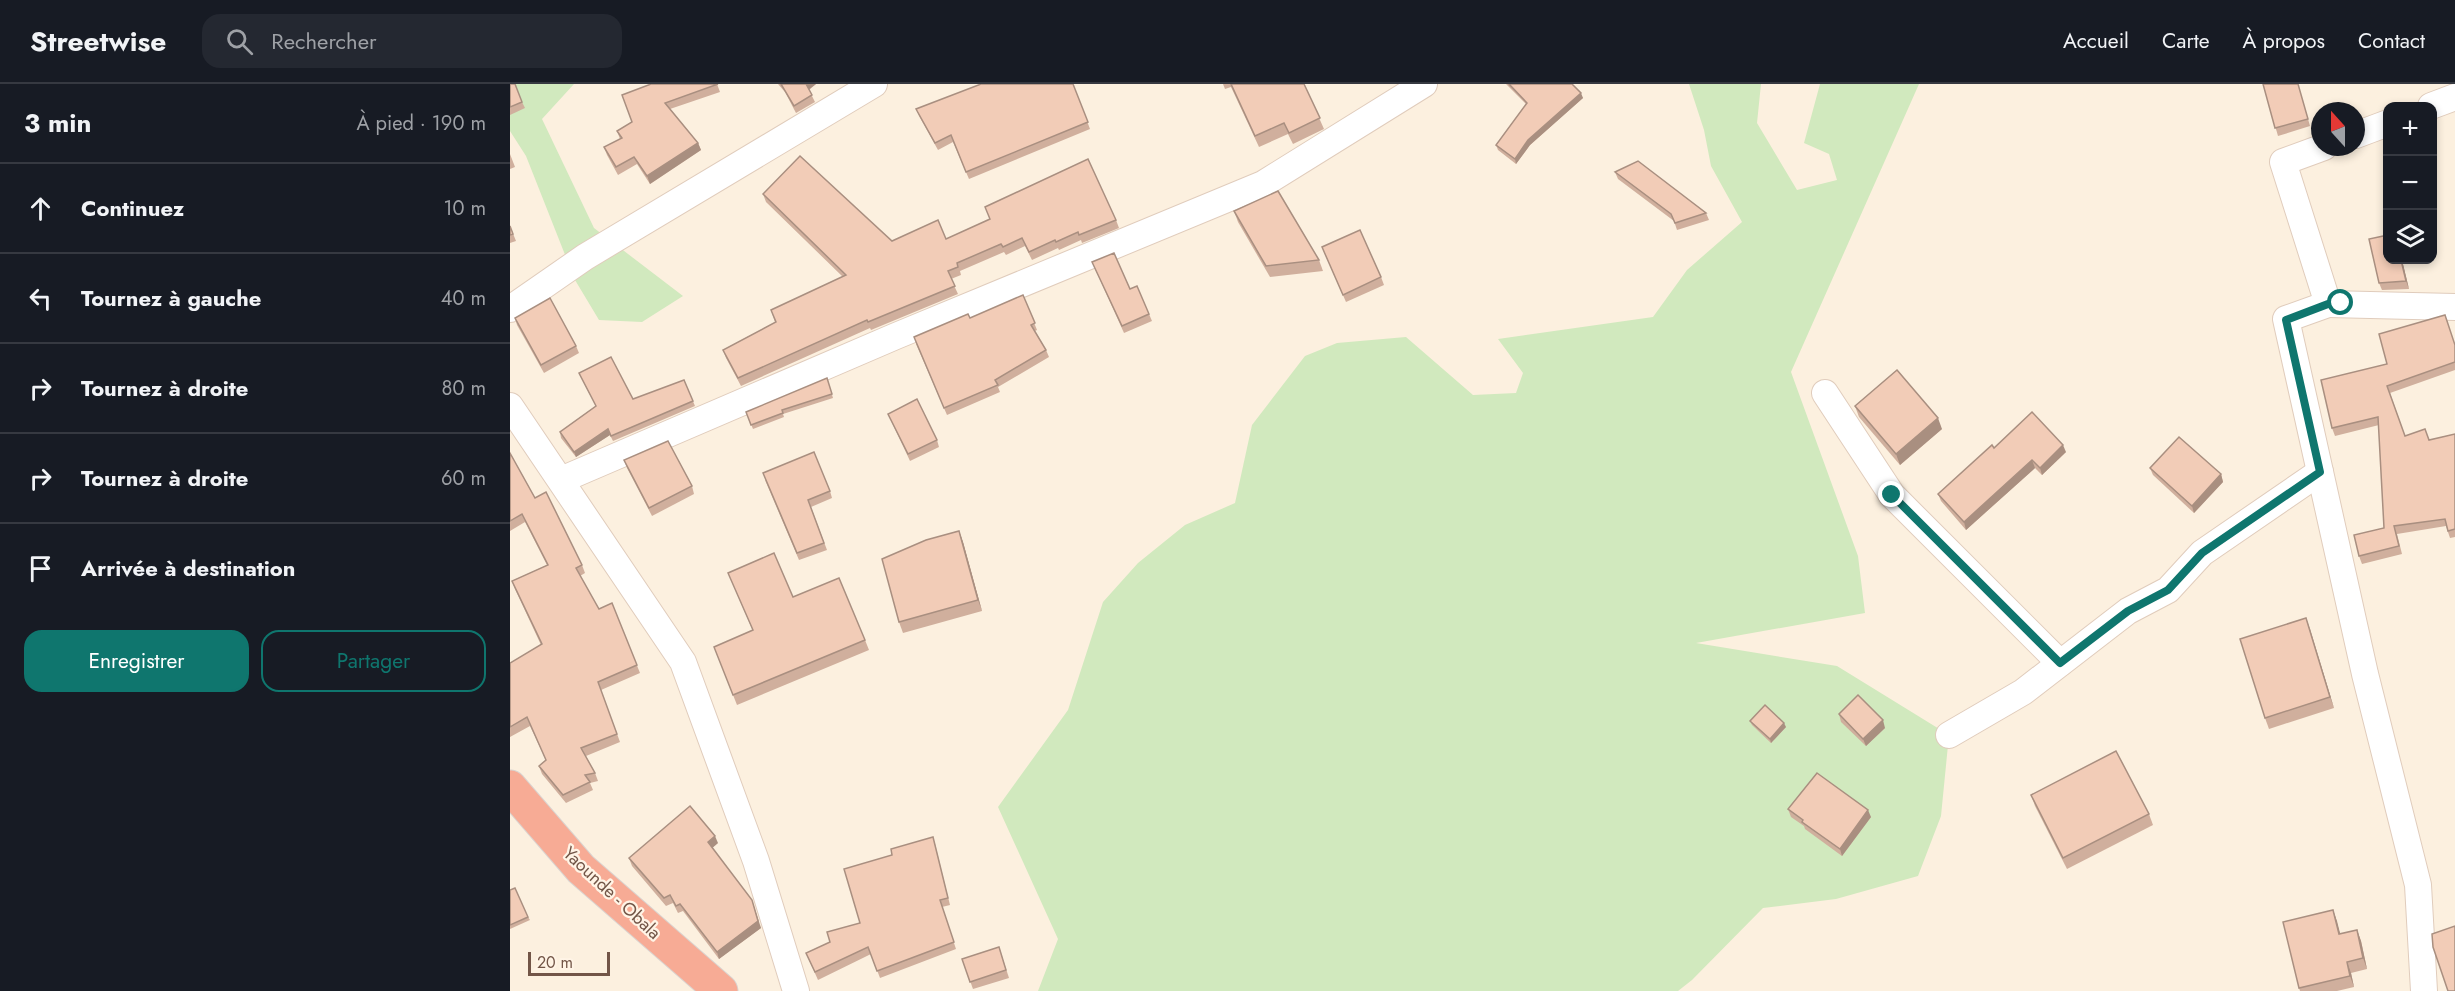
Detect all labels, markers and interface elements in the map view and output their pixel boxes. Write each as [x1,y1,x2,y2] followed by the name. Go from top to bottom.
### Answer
[202,14,622,68] search box
[30,21,166,62] text: Streetwise
[223,25,256,58] icon: search
[271,25,377,57] text: Rechercher
[2063,26,2129,56] text: Accueil
[2162,26,2210,56] text: Carte
[2243,26,2325,56] text: À propos
[2358,26,2425,56] text: Contact
[2311,102,2365,156] north arrow
[2383,102,2437,264] map controls
[2383,102,2437,156] button: +
[24,104,91,142] text: 3 min
[356,109,486,138] text: À pied · 190 m
[2383,156,2437,210] button: −
[24,192,57,225] icon: ahead
[81,192,184,224] text: Continuez
[443,194,486,223] text: 10 m
[2383,210,2437,264] button: layers
[24,282,57,315] icon: left
[81,282,261,314] text: Tournez à gauche
[441,284,486,313] text: 40 m
[2327,289,2353,315] route start
[24,372,57,405] icon: right
[81,372,248,404] text: Tournez à droite
[441,374,486,403] text: 80 m
[24,462,57,495] icon: right
[81,462,248,494] text: Tournez à droite
[441,464,486,493] text: 60 m
[1878,481,1904,507] route end
[24,552,57,585] icon: arrive
[81,552,295,584] text: Arrivée à destination
[24,630,249,692] button: Enregistrer
[261,630,486,692] button: Partager
[557,841,667,945] street label: Yaounde - Obala
[528,949,610,976] scale bar
[537,951,573,974] text: 20 m

